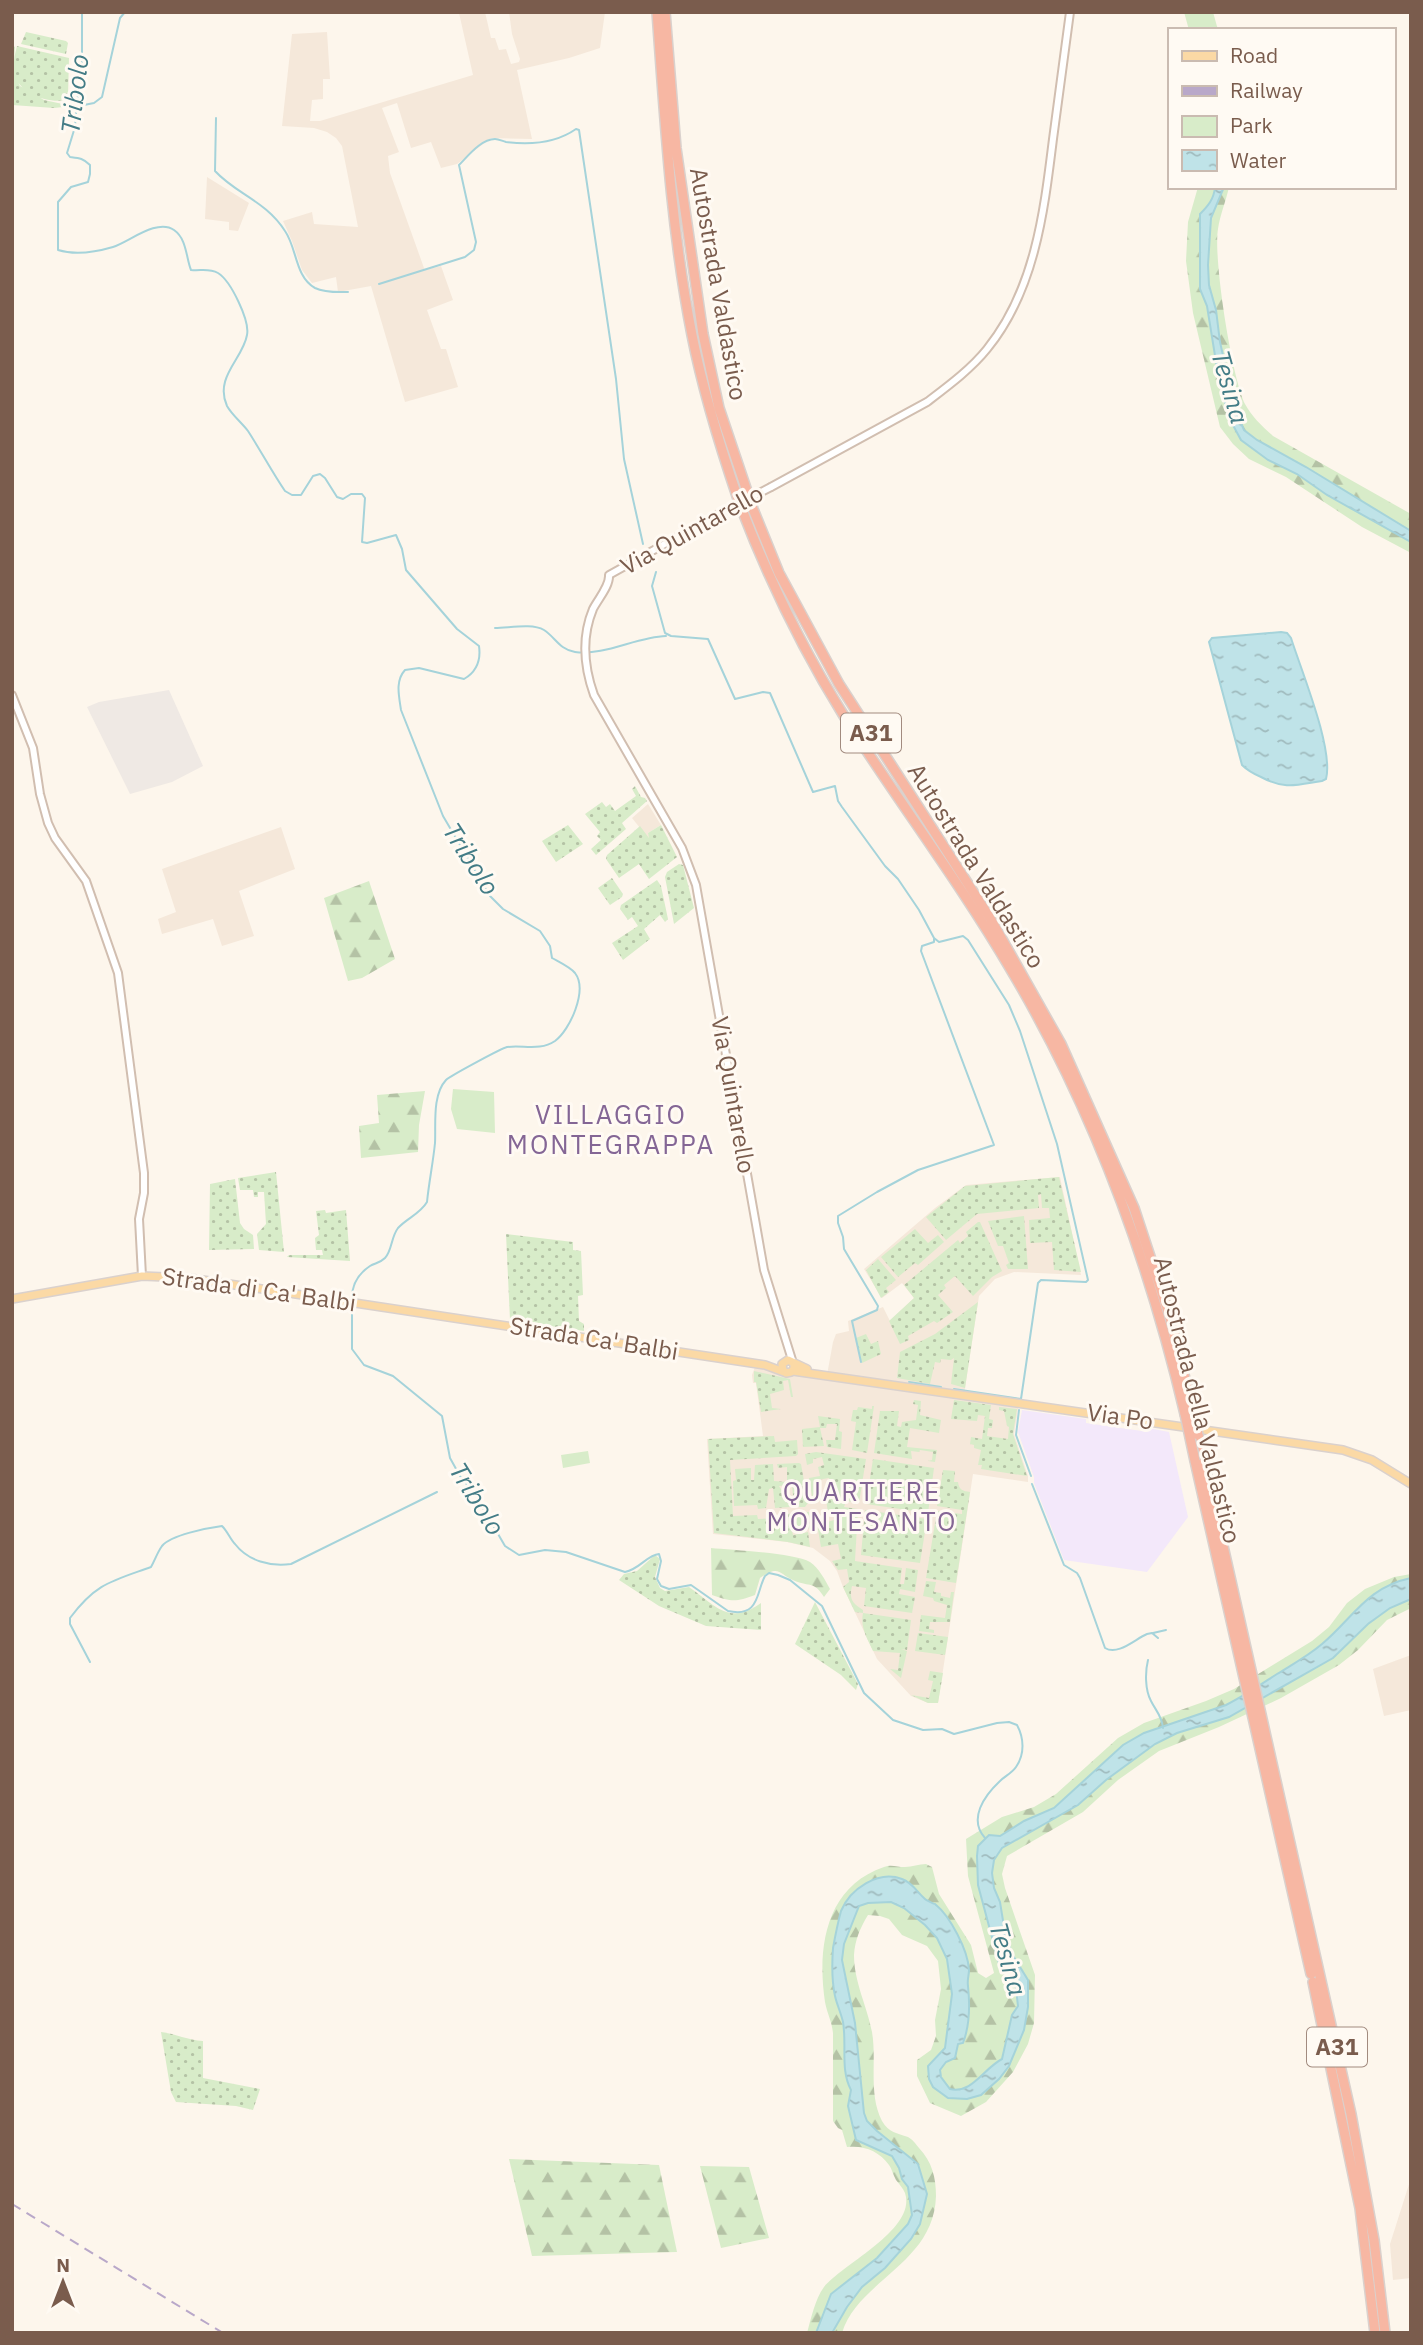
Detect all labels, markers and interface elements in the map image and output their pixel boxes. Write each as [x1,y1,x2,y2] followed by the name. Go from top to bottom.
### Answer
[1168,28,1395,189] legend
[1230,41,1278,69] text: Road
[52,52,96,136] water label: Tribolo
[1230,76,1303,104] text: Railway
[1230,111,1273,139] text: Park
[1230,146,1287,174] text: Water
[683,165,755,403] street label: Autostrada Valdastico
[1204,346,1258,427] water label: Tesina
[614,477,769,582] street label: Via Quintarello
[841,713,901,752] road number: A31
[901,757,1053,974] street label: Autostrada Valdastico
[436,816,508,901] water label: Tribolo
[704,1014,764,1176] street label: Via Quintarello
[507,1097,715,1161] district label: VILLAGGIO MONTEGRAPPA
[1147,1253,1249,1546] street label: Autostrada della Valdastico
[160,1260,358,1318] street label: Strada di Ca' Balbi
[508,1309,681,1367] street label: Strada Ca' Balbi
[1085,1396,1155,1436] street label: Via Po
[442,1456,513,1541] water label: Tribolo
[767,1474,957,1538] district label: QUARTIERE MONTESANTO
[982,1918,1036,1999] water label: Tesina
[1307,2028,1367,2066] road number: A31
[28,2247,98,2317] north arrow
[56,2253,70,2277] text: N

